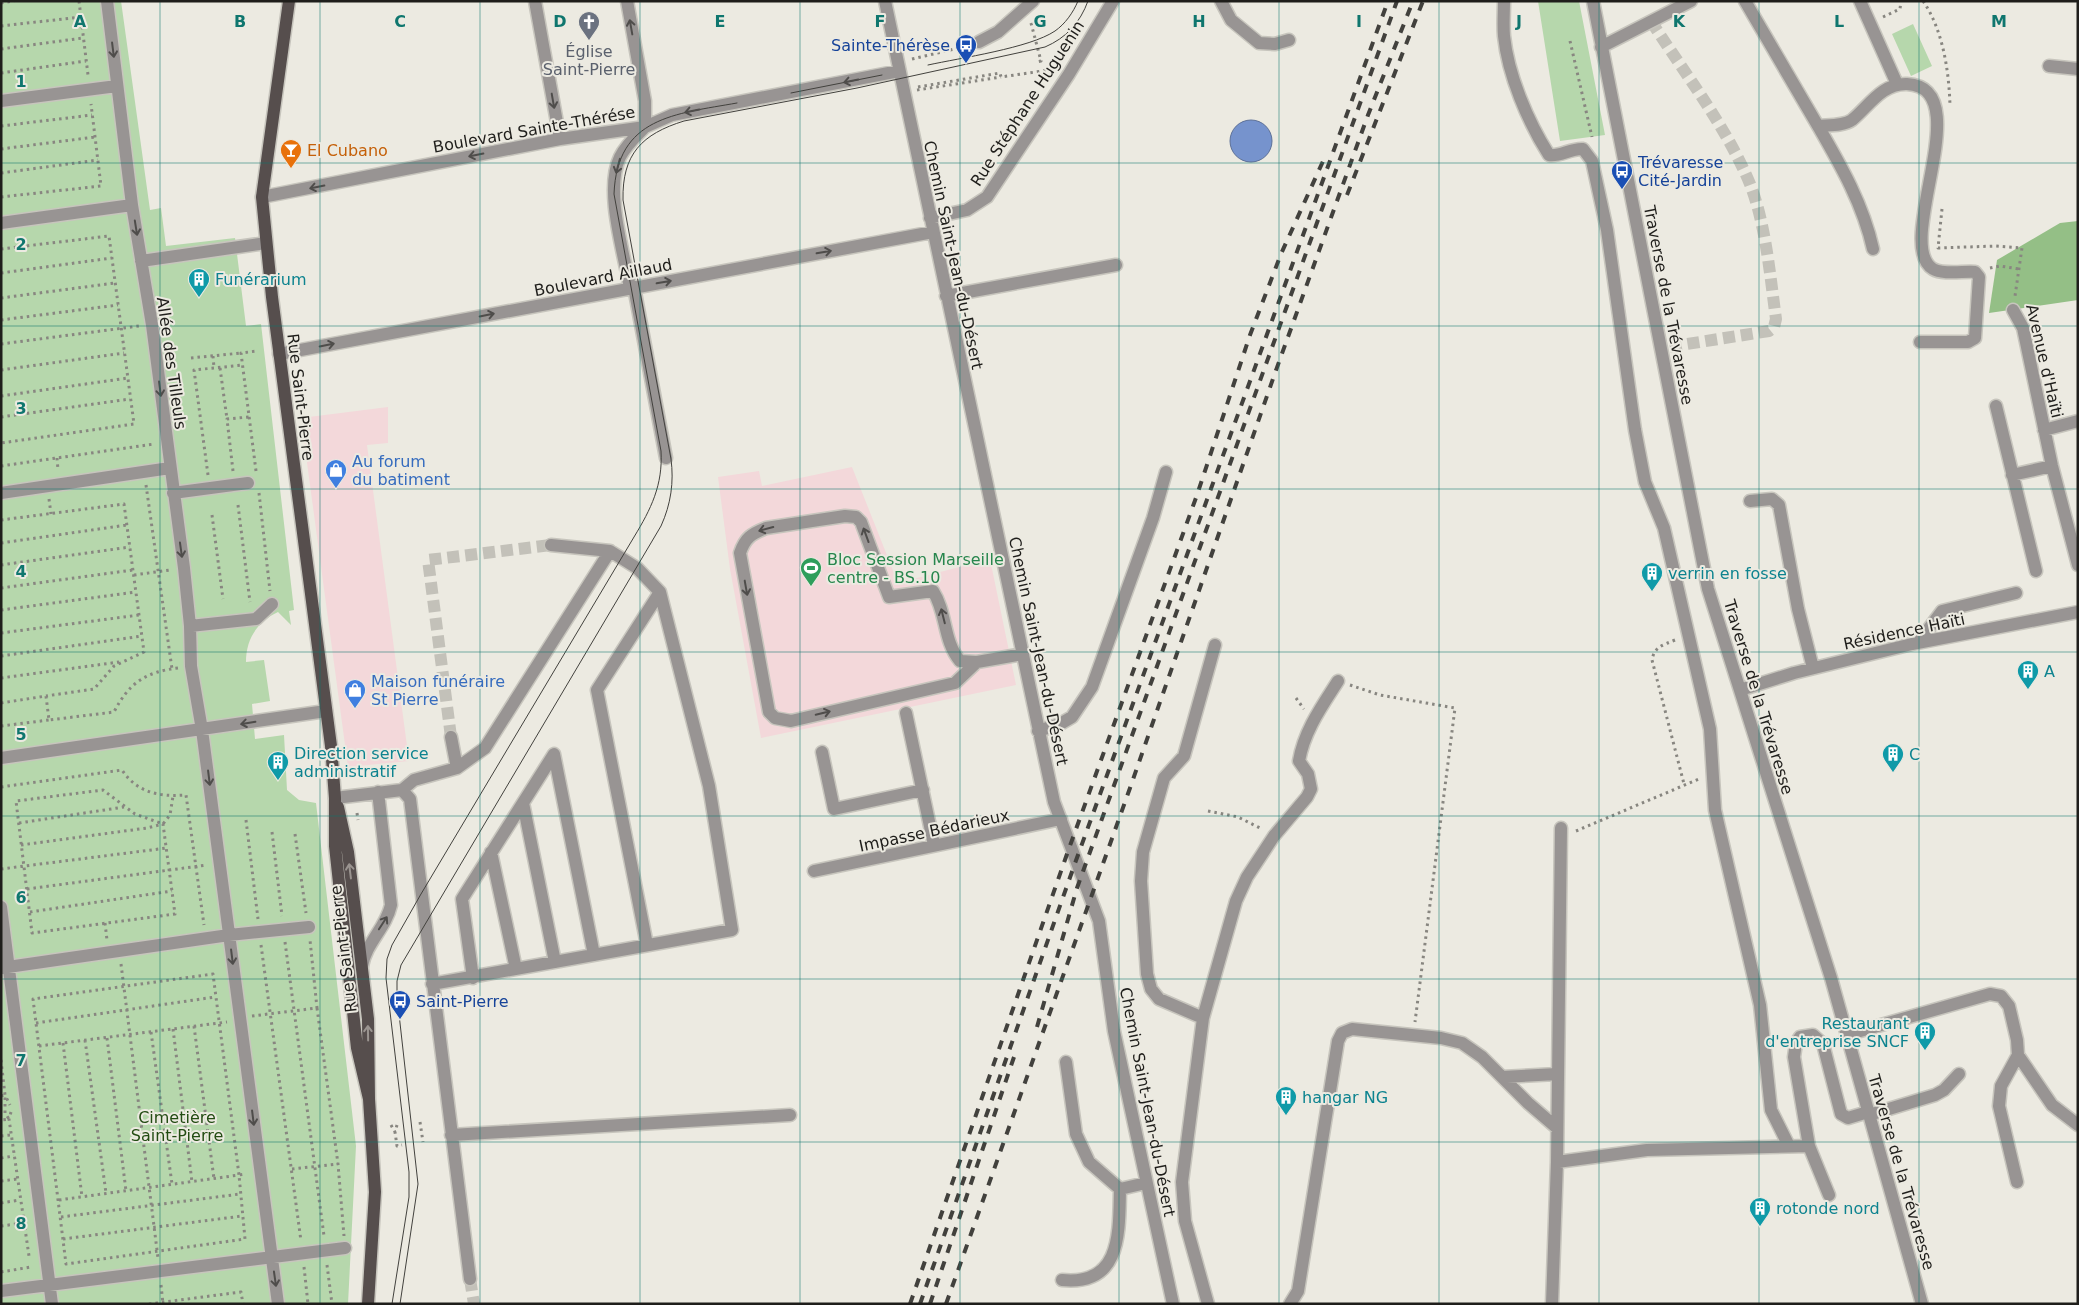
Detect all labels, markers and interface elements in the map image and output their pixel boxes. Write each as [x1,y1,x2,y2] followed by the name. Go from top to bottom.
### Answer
[577,10,601,41] church icon: Église Saint-Pierre
[74,12,87,31] text: A
[234,12,246,31] text: B
[394,12,406,31] text: C
[553,12,567,31] text: D
[715,12,725,31] text: E
[875,12,885,31] text: F
[1033,12,1047,31] text: G
[1192,12,1206,31] text: H
[1356,12,1362,31] text: I
[1515,12,1522,31] text: J
[1673,12,1686,31] text: K
[1834,12,1844,31] text: L
[1991,12,2007,31] text: M
[967,17,1088,190] street label: Rue Stéphane Huguenin
[626,19,636,35] one-way arrow
[954,33,978,64] bus stop icon: Sainte-Thérèse
[831,36,950,55] place label: Sainte-Thérèse
[108,41,118,57] one-way arrow
[543,42,635,79] place label: Église Saint-Pierre
[15,72,27,91] text: 1
[844,77,860,87] one-way arrow
[549,92,559,108] one-way arrow
[432,102,637,157] street label: Boulevard Sainte-Thérése
[684,107,700,117] one-way arrow
[279,138,303,169] bar icon: El Cubano
[920,139,987,371] street label: Chemin Saint-Jean-du-Désert
[307,141,388,160] place label: El Cubano
[469,151,485,160] one-way arrow
[1637,153,1723,190] place label: Trévaresse Cité-Jardin
[612,158,622,174] one-way arrow
[1610,159,1634,190] bus stop icon: Trévaresse Cité-Jardin
[309,182,325,192] one-way arrow
[1640,203,1697,406] street label: Traverse de la Trévaresse
[131,220,141,236] one-way arrow
[15,235,27,254] text: 2
[815,247,831,257] one-way arrow
[532,255,674,300] street label: Boulevard Aillaud
[187,267,211,298] building icon: Funérarium
[215,270,307,289] place label: Funérarium
[656,276,672,286] one-way arrow
[153,296,190,430] street label: Allée des Tilleuls
[2022,302,2067,420] street label: Avenue d'Haïti
[479,310,495,319] one-way arrow
[283,332,318,462] street label: Rue Saint-Pierre
[319,340,335,350] one-way arrow
[155,381,165,397] one-way arrow
[15,399,27,418] text: 3
[352,452,450,489] place label: Au forum du batiment
[324,458,348,489] shop icon: Au forum du batiment
[759,524,775,534] one-way arrow
[861,528,870,543] one-way arrow
[1005,535,1072,767] street label: Chemin Saint-Jean-du-Désert
[176,542,186,558] one-way arrow
[827,550,1004,587] place label: Bloc Session Marseille centre - BS.10
[799,556,823,587] sports icon: Bloc Session Marseille centre - BS.10
[1640,561,1664,592] building icon: verrin en fosse
[15,562,27,581] text: 4
[1668,564,1787,583] place label: verrin en fosse
[742,580,752,596] one-way arrow
[1720,596,1797,797] street label: Traverse de la Trévaresse
[938,609,947,625] one-way arrow
[1842,609,1967,654] street label: Résidence Haïti
[2016,659,2040,690] building icon: A
[2044,662,2055,681] place label: A
[371,672,505,709] place label: Maison funéraire St Pierre
[343,678,367,709] shop icon: Maison funéraire St Pierre
[814,708,830,717] one-way arrow
[241,718,257,728] one-way arrow
[15,725,27,744] text: 5
[1881,742,1905,773] building icon: C
[294,744,429,781] place label: Direction service administratif
[1909,745,1920,764] place label: C
[266,750,290,781] building icon: Direction service administratif
[204,770,214,786] one-way arrow
[857,805,1011,856] street label: Impasse Bédarieux
[345,864,355,880] one-way arrow
[326,884,361,1014] street label: Rue Saint-Pierre
[15,888,27,907] text: 6
[378,916,388,930] one-way arrow
[227,948,237,964] one-way arrow
[1116,986,1179,1218] street label: Chemin Saint-Jean-du-Désert
[388,989,412,1020] bus stop icon: Saint-Pierre
[416,992,509,1011] place label: Saint-Pierre
[1765,1014,1909,1051] place label: Restaurant d'entreprise SNCF
[1913,1020,1937,1051] building icon: Restaurant d'entreprise SNCF
[363,1025,373,1041] one-way arrow
[15,1051,27,1070] text: 7
[1864,1071,1939,1272] street label: Traverse de la Trévaresse
[1274,1085,1298,1116] building icon: hangar NG
[1302,1088,1388,1107] place label: hangar NG
[131,1108,223,1145] park label: Cimetière Saint-Pierre
[248,1110,258,1126] one-way arrow
[1748,1196,1772,1227] building icon: rotonde nord
[1776,1199,1880,1218] place label: rotonde nord
[15,1214,27,1233] text: 8
[270,1271,280,1287] one-way arrow

